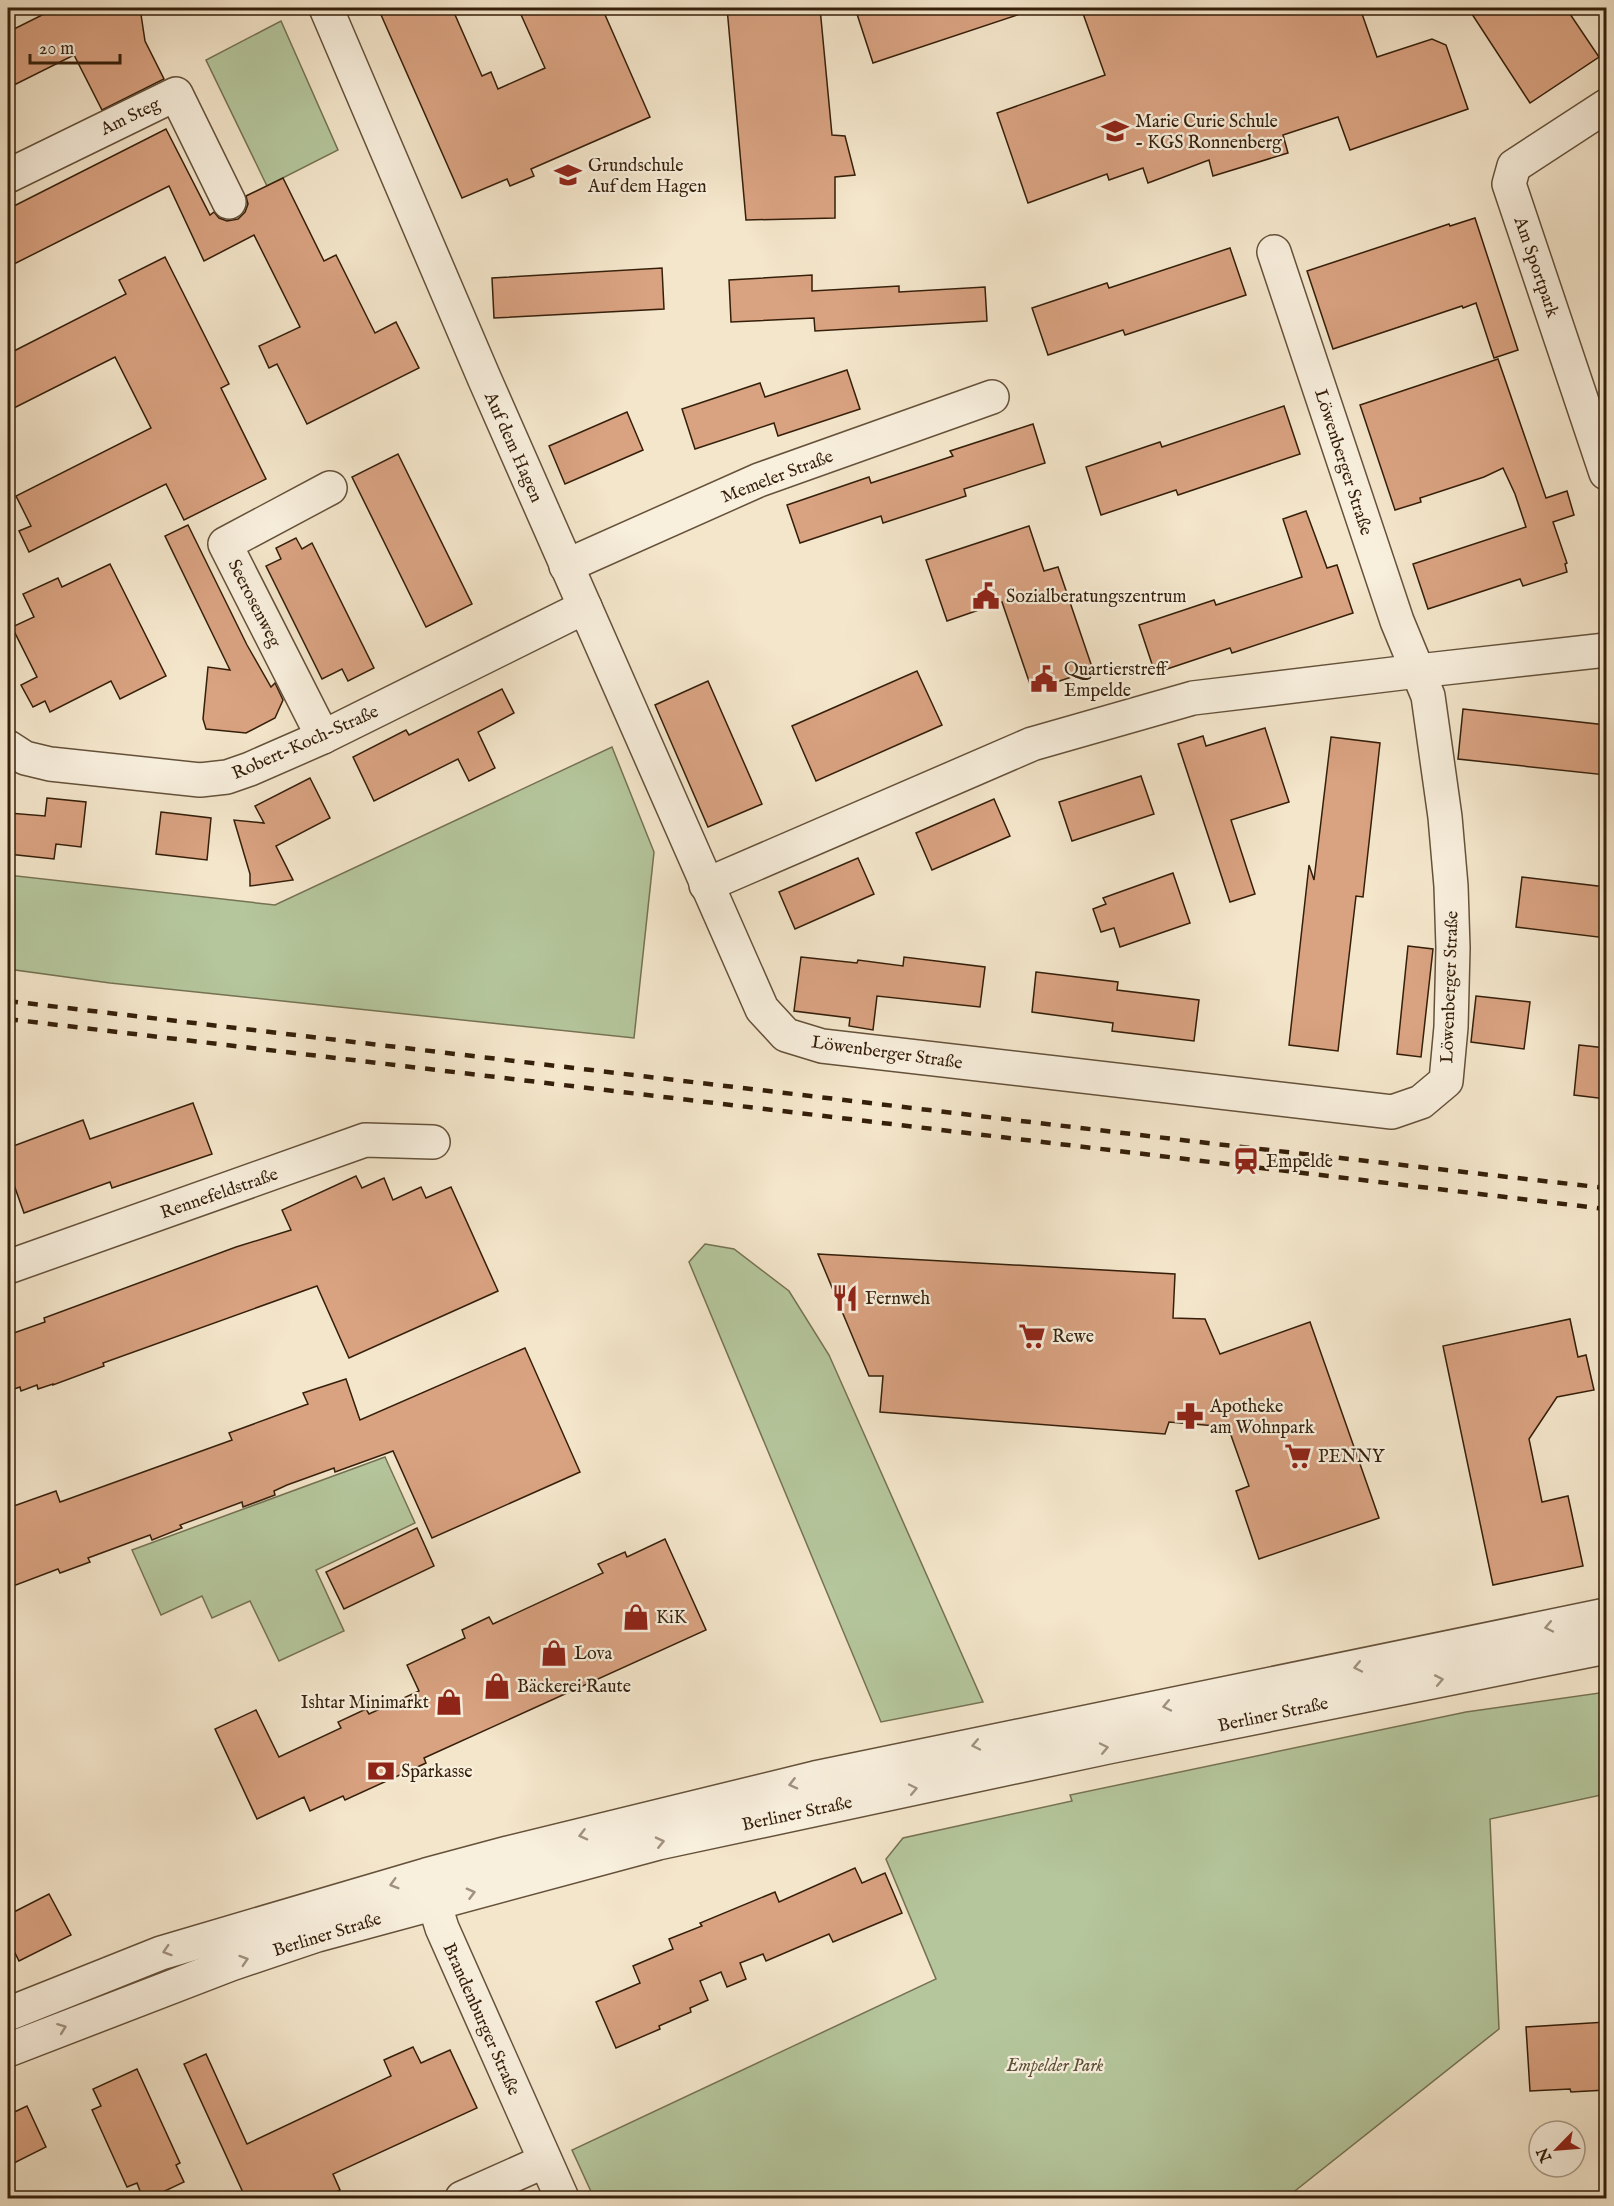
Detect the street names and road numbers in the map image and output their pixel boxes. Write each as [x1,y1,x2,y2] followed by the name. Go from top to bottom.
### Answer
[96,93,164,142] street label: Am Steg
[1507,213,1564,321] street label: Am Sportpark
[1308,386,1377,539] street label: Löwenberger Straße
[478,388,547,507] street label: Auf dem Hagen
[718,445,837,509] street label: Memeler Straße
[222,556,286,652] street label: Seerosenweg
[229,701,382,786] street label: Robert-Koch-Straße
[1436,910,1465,1064] street label: Löwenberger Straße
[810,1031,964,1075] street label: Löwenberger Straße
[158,1164,281,1225] street label: Rennefeldstraße
[1216,1693,1331,1738] street label: Berliner Straße
[740,1792,855,1837] street label: Berliner Straße
[270,1908,384,1963] street label: Berliner Straße
[437,1940,525,2100] street label: Brandenburger Straße

